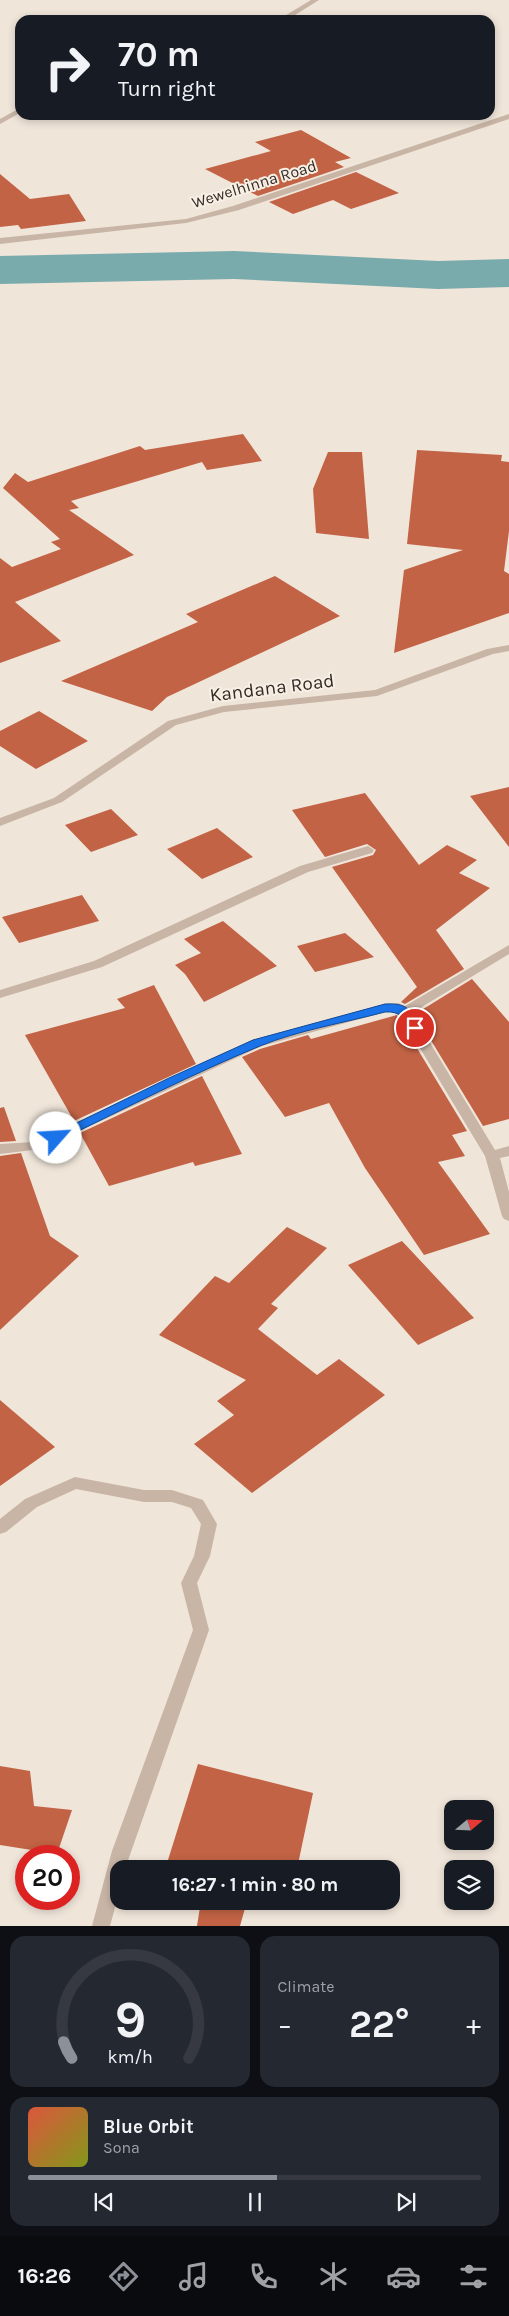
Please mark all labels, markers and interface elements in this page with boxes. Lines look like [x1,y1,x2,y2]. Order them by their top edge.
text: 70 m [118,34,200,75]
icon: right [35,35,100,100]
text: Turn right [118,76,216,102]
street label: Wewelhinna Road [189,156,319,212]
street label: Kandana Road [208,669,336,707]
pin [394,1007,436,1049]
icon: arrive [401,1014,429,1042]
position arrow [29,1111,81,1163]
north arrow [444,1800,494,1850]
map controls [444,1800,494,1910]
speed limit sign: 20 [15,1845,80,1910]
button: layers [444,1860,494,1910]
text: 16:27 · 1 min · 80 m [172,1874,338,1896]
text: Climate [278,1977,335,1996]
text: 9 [114,1989,146,2050]
text: 22° [349,2002,410,2047]
text: − [278,2008,292,2041]
text: + [466,2008,481,2041]
text: km/h [107,2047,152,2068]
text: Blue Orbit [103,2116,194,2138]
text: Sona [103,2138,140,2157]
icon: previous [90,2188,118,2216]
icon: pause [241,2188,269,2216]
icon: next [392,2188,420,2216]
icon: directions [106,2259,141,2294]
icon: music [176,2259,211,2294]
icon: phone [246,2259,281,2294]
icon: climate [316,2259,351,2294]
icon: car [386,2259,421,2294]
icon: filters [456,2259,491,2294]
text: 16:26 [18,2263,71,2289]

